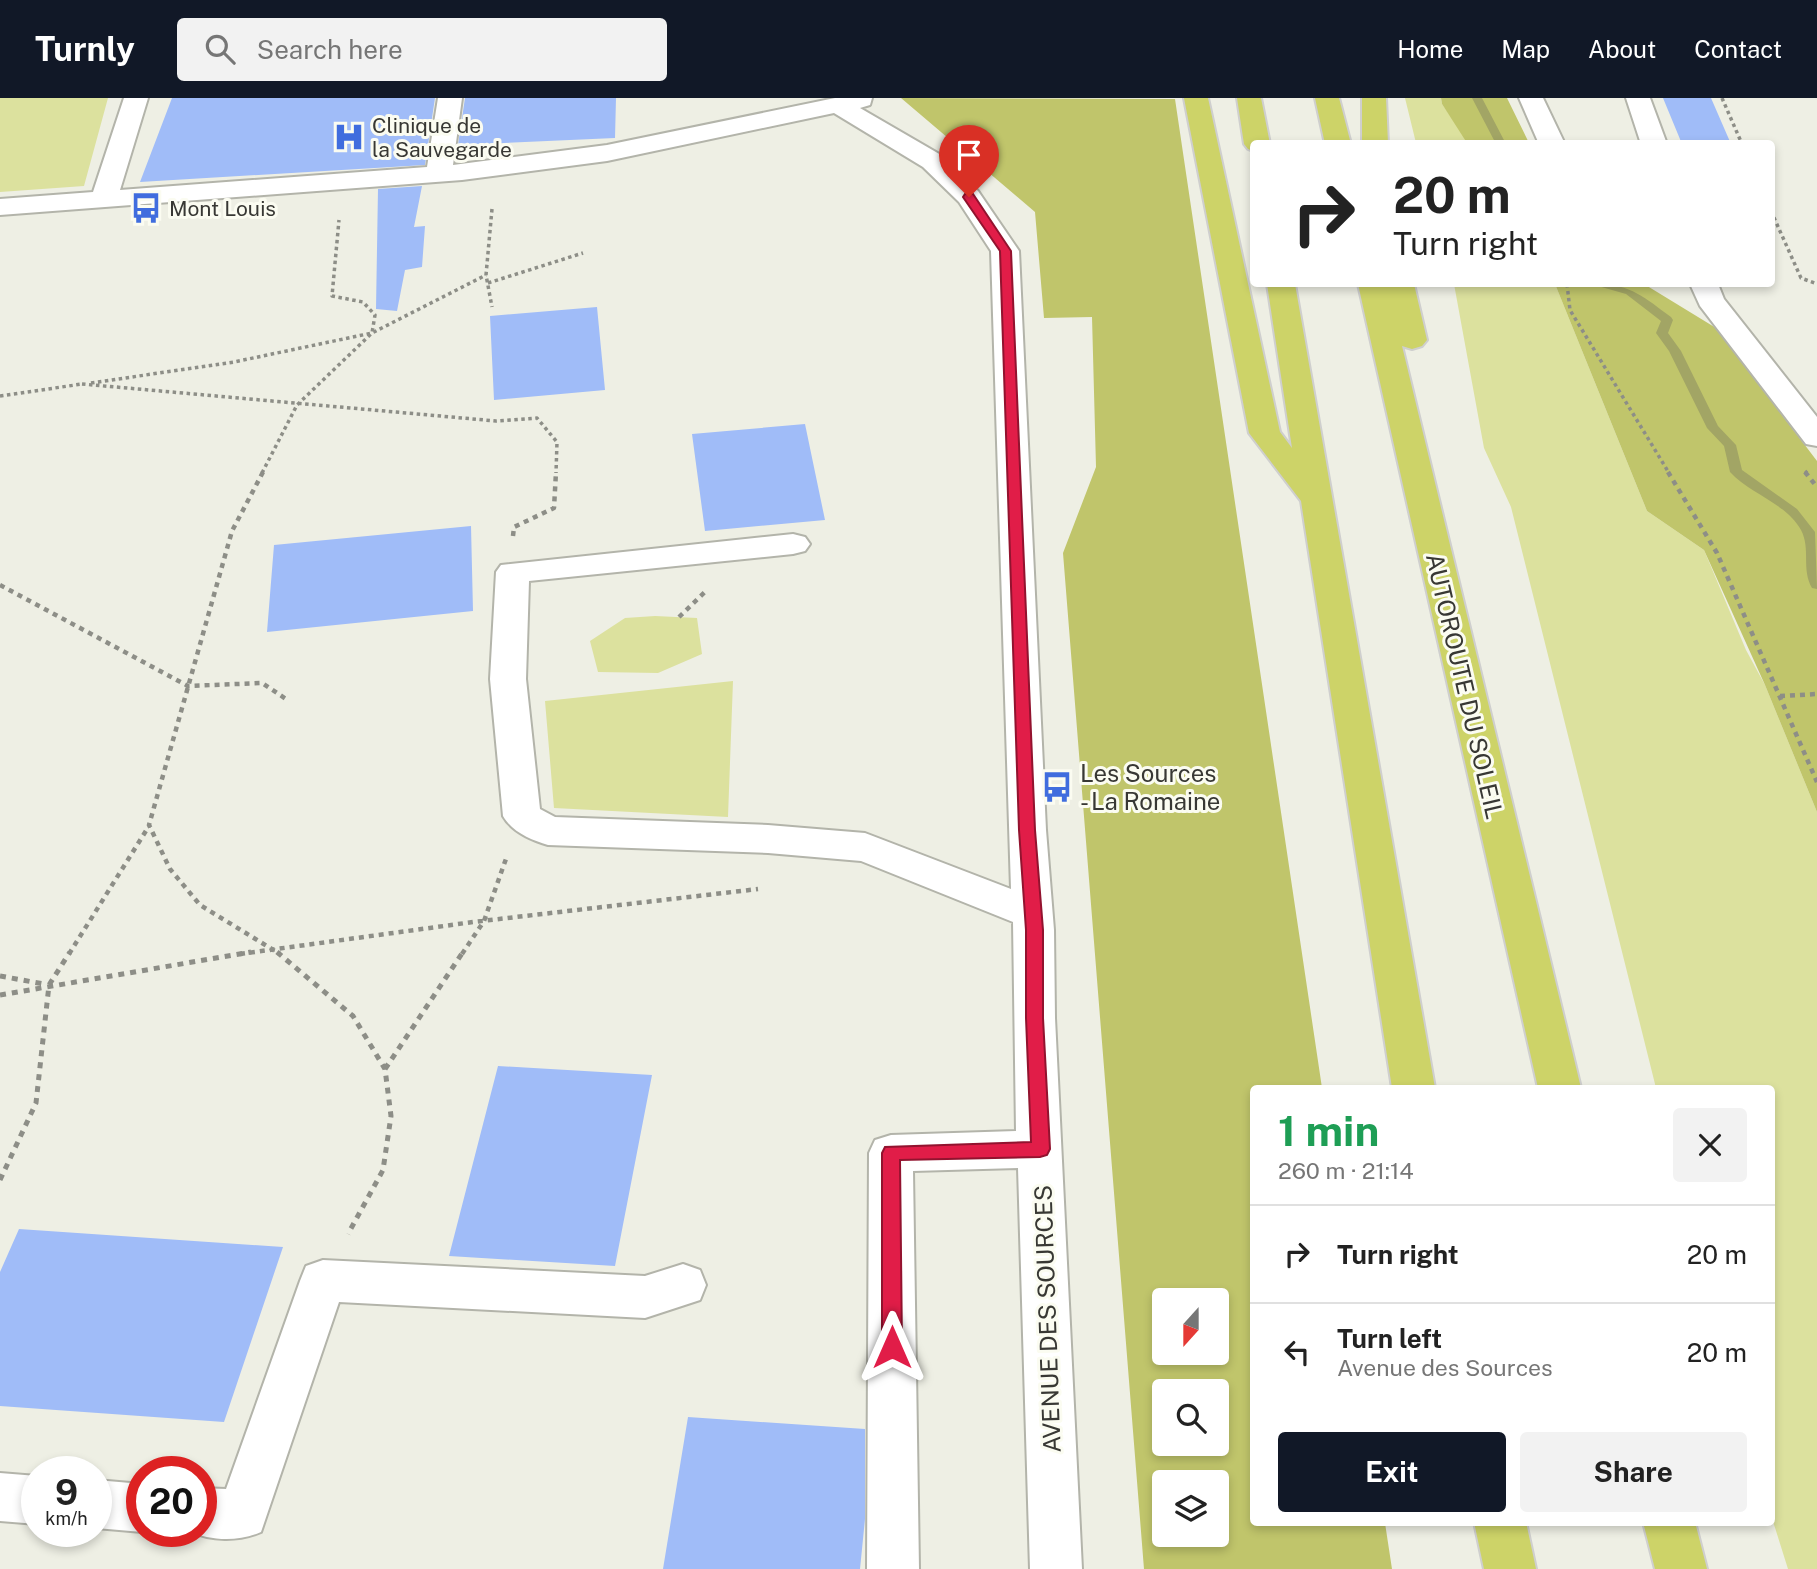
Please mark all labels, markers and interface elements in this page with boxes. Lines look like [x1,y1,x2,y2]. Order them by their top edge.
search box [177,18,667,81]
text: Turnly [35,30,135,68]
icon: search [201,30,239,68]
text: Search here [257,34,403,65]
text: Home [1397,35,1463,63]
text: Map [1501,35,1550,63]
text: About [1588,35,1656,63]
text: Contact [1694,35,1782,63]
place label: Clinique de la Sauvegarde [372,113,512,162]
hospital icon: Clinique de la Sauvegarde [332,120,366,154]
pin [939,125,999,197]
icon: arrive [950,136,988,174]
text: 20 m [1393,166,1511,224]
icon: right [1278,168,1369,259]
bus stop icon: Mont Louis [129,191,163,225]
place label: Mont Louis [169,196,276,221]
text: Turn right [1393,225,1538,262]
street label: AUTOROUTE DU SOLEIL [1421,550,1509,822]
place label: Les Sources - La Romaine [1080,759,1220,815]
bus stop icon: Les Sources - La Romaine [1040,770,1074,804]
text: 1 min [1278,1106,1379,1155]
button: close [1673,1108,1747,1182]
text: 260 m · 21:14 [1278,1157,1414,1184]
street label: AVENUE DES SOURCES [1028,1185,1066,1453]
icon: right [1278,1235,1316,1273]
text: Turn right [1337,1239,1459,1270]
text: 20 m [1687,1239,1747,1270]
north arrow [1152,1288,1228,1365]
map controls [1152,1288,1229,1547]
position arrow [855,1310,929,1384]
text: Turn left [1337,1323,1442,1354]
icon: left [1278,1333,1316,1371]
text: 20 m [1687,1337,1747,1368]
text: Avenue des Sources [1337,1354,1553,1381]
button: search [1152,1379,1229,1456]
button: Exit [1278,1432,1506,1512]
button: Share [1520,1432,1747,1512]
speed limit sign: 20 [126,1456,217,1547]
button: layers [1152,1470,1229,1547]
text: 9 [55,1472,78,1513]
text: km/h [45,1508,88,1529]

